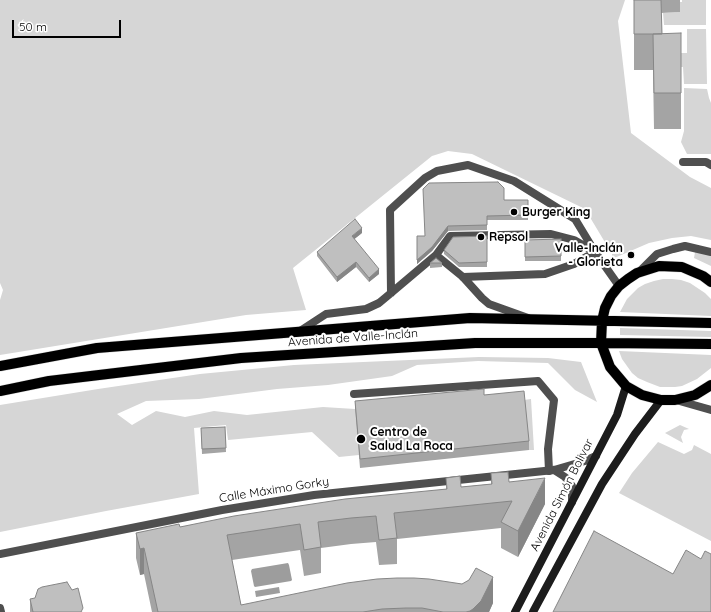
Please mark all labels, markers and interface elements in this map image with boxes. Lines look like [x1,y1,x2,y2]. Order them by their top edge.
scale bar [14,12,123,38]
text: 50 m [19,19,47,34]
place label: Burger King [522,205,590,219]
marker: Burger King [509,207,519,217]
place label: Repsol [489,230,528,244]
marker: Repsol [476,232,486,242]
place label: Valle-Inclán - Glorieta [555,241,623,269]
marker: Valle-Inclán - Glorieta [626,250,636,260]
street label: Avenida de Valle-Inclán [288,326,418,350]
place label: Centro de Salud La Roca [370,425,453,453]
marker: Centro de Salud La Roca [355,433,367,445]
street label: Avenida Simón Bolivar [527,436,597,554]
street label: Calle Máximo Gorky [218,474,330,506]

